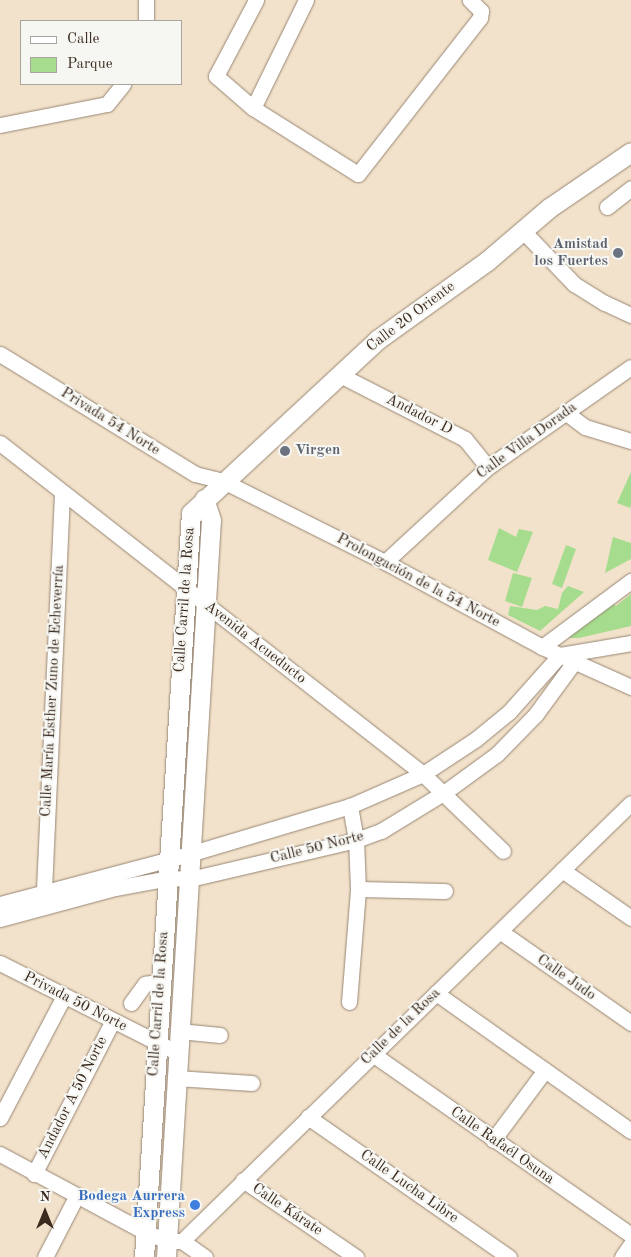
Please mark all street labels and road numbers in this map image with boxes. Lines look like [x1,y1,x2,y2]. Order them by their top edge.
street label: Calle 20 Oriente [363,278,459,356]
street label: Privada 54 Norte [57,384,163,460]
street label: Andador D [383,391,455,439]
street label: Calle Villa Dorada [473,399,581,483]
street label: Calle Carril de la Rosa [171,527,199,673]
street label: Prolongación de la 54 Norte [333,530,503,632]
street label: Calle María Esther Zuno de Echeverría [37,565,69,817]
street label: Avenida Acueducto [201,598,309,688]
street label: Calle 50 Norte [268,828,366,868]
street label: Calle Carril de la Rosa [145,931,173,1077]
street label: Calle Judo [533,951,599,1005]
street label: Privada 50 Norte [20,968,130,1036]
street label: Calle de la Rosa [358,985,444,1069]
street label: Andador A 50 Norte [34,1034,112,1162]
street label: Calle Rafaél Osuna [447,1103,557,1189]
street label: Calle Lucha Libre [356,1146,462,1228]
street label: Calle Kárate [248,1180,326,1240]

